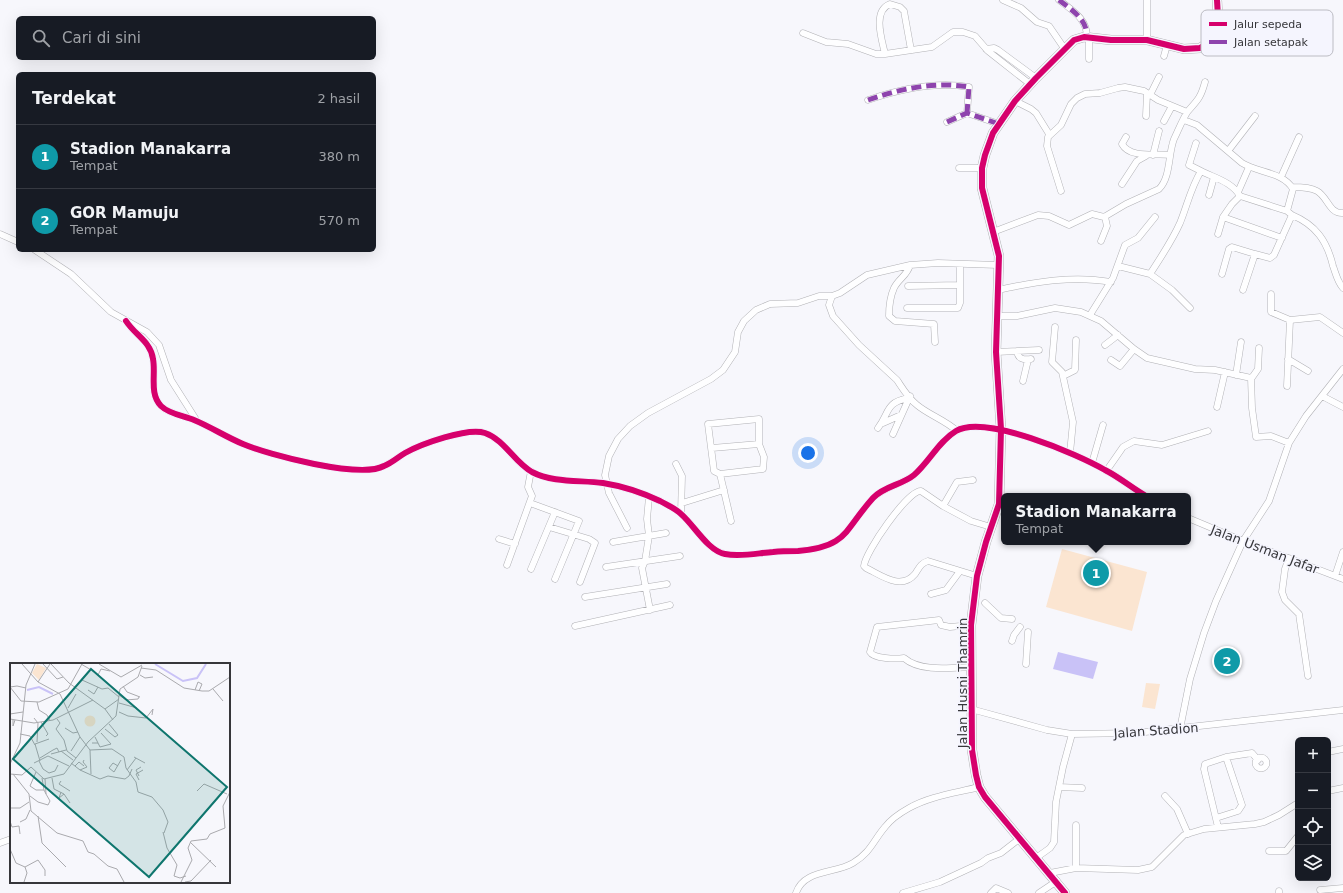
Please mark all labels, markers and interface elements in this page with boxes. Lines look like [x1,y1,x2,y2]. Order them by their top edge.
legend [1201,10,1333,56]
search box [16,16,376,60]
text: Jalur sepeda [1233,18,1302,31]
icon: search [30,27,52,49]
text: Cari di sini [62,29,141,47]
text: Jalan setapak [1233,36,1309,49]
text: Terdekat [32,88,116,108]
text: 2 hasil [317,91,360,106]
text: Stadion Manakarra [70,140,231,158]
text: 1 [40,149,50,164]
text: 380 m [318,149,360,164]
text: Tempat [70,158,118,173]
text: GOR Mamuju [70,204,179,222]
text: 2 [40,213,50,228]
text: 570 m [318,213,360,228]
text: Tempat [70,222,118,237]
your location [798,443,818,463]
popup [1001,493,1191,545]
text: Stadion Manakarra [1015,503,1177,521]
text: Tempat [1015,521,1063,536]
street label: Jalan Usman Jafar [1208,522,1322,577]
pin: 1 [1083,558,1109,588]
street label: Jalan Husni Thamrin [955,618,970,749]
pin: 2 [1214,646,1240,676]
inset map [10,663,230,883]
street label: Jalan Stadion [1112,720,1199,741]
map controls [1295,737,1331,881]
button: + [1295,737,1331,773]
button: − [1295,773,1331,809]
button: locate [1295,809,1331,845]
button: layers [1295,845,1331,881]

